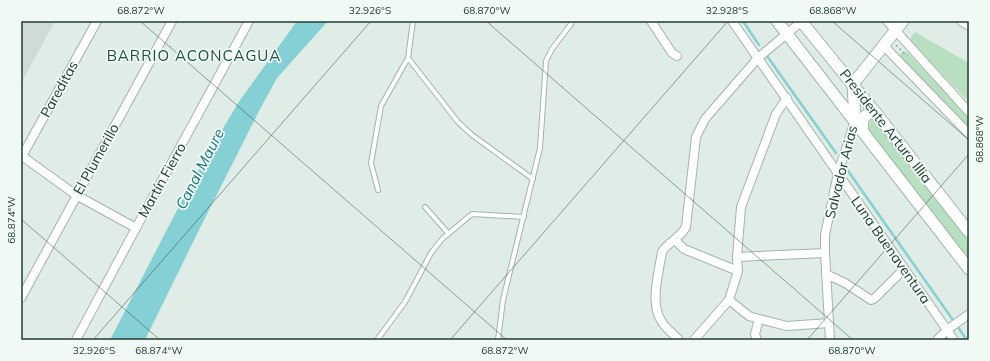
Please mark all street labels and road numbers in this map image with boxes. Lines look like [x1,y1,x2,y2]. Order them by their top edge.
street label: Pareditas [36,58,82,120]
street label: Presidente Arturo Illia [836,65,936,187]
street label: El Plumerillo [69,120,123,198]
street label: Salvador Arias [821,124,861,220]
street label: Martín Fierro [134,139,190,221]
street label: Luna Buenaventura [847,193,935,307]

